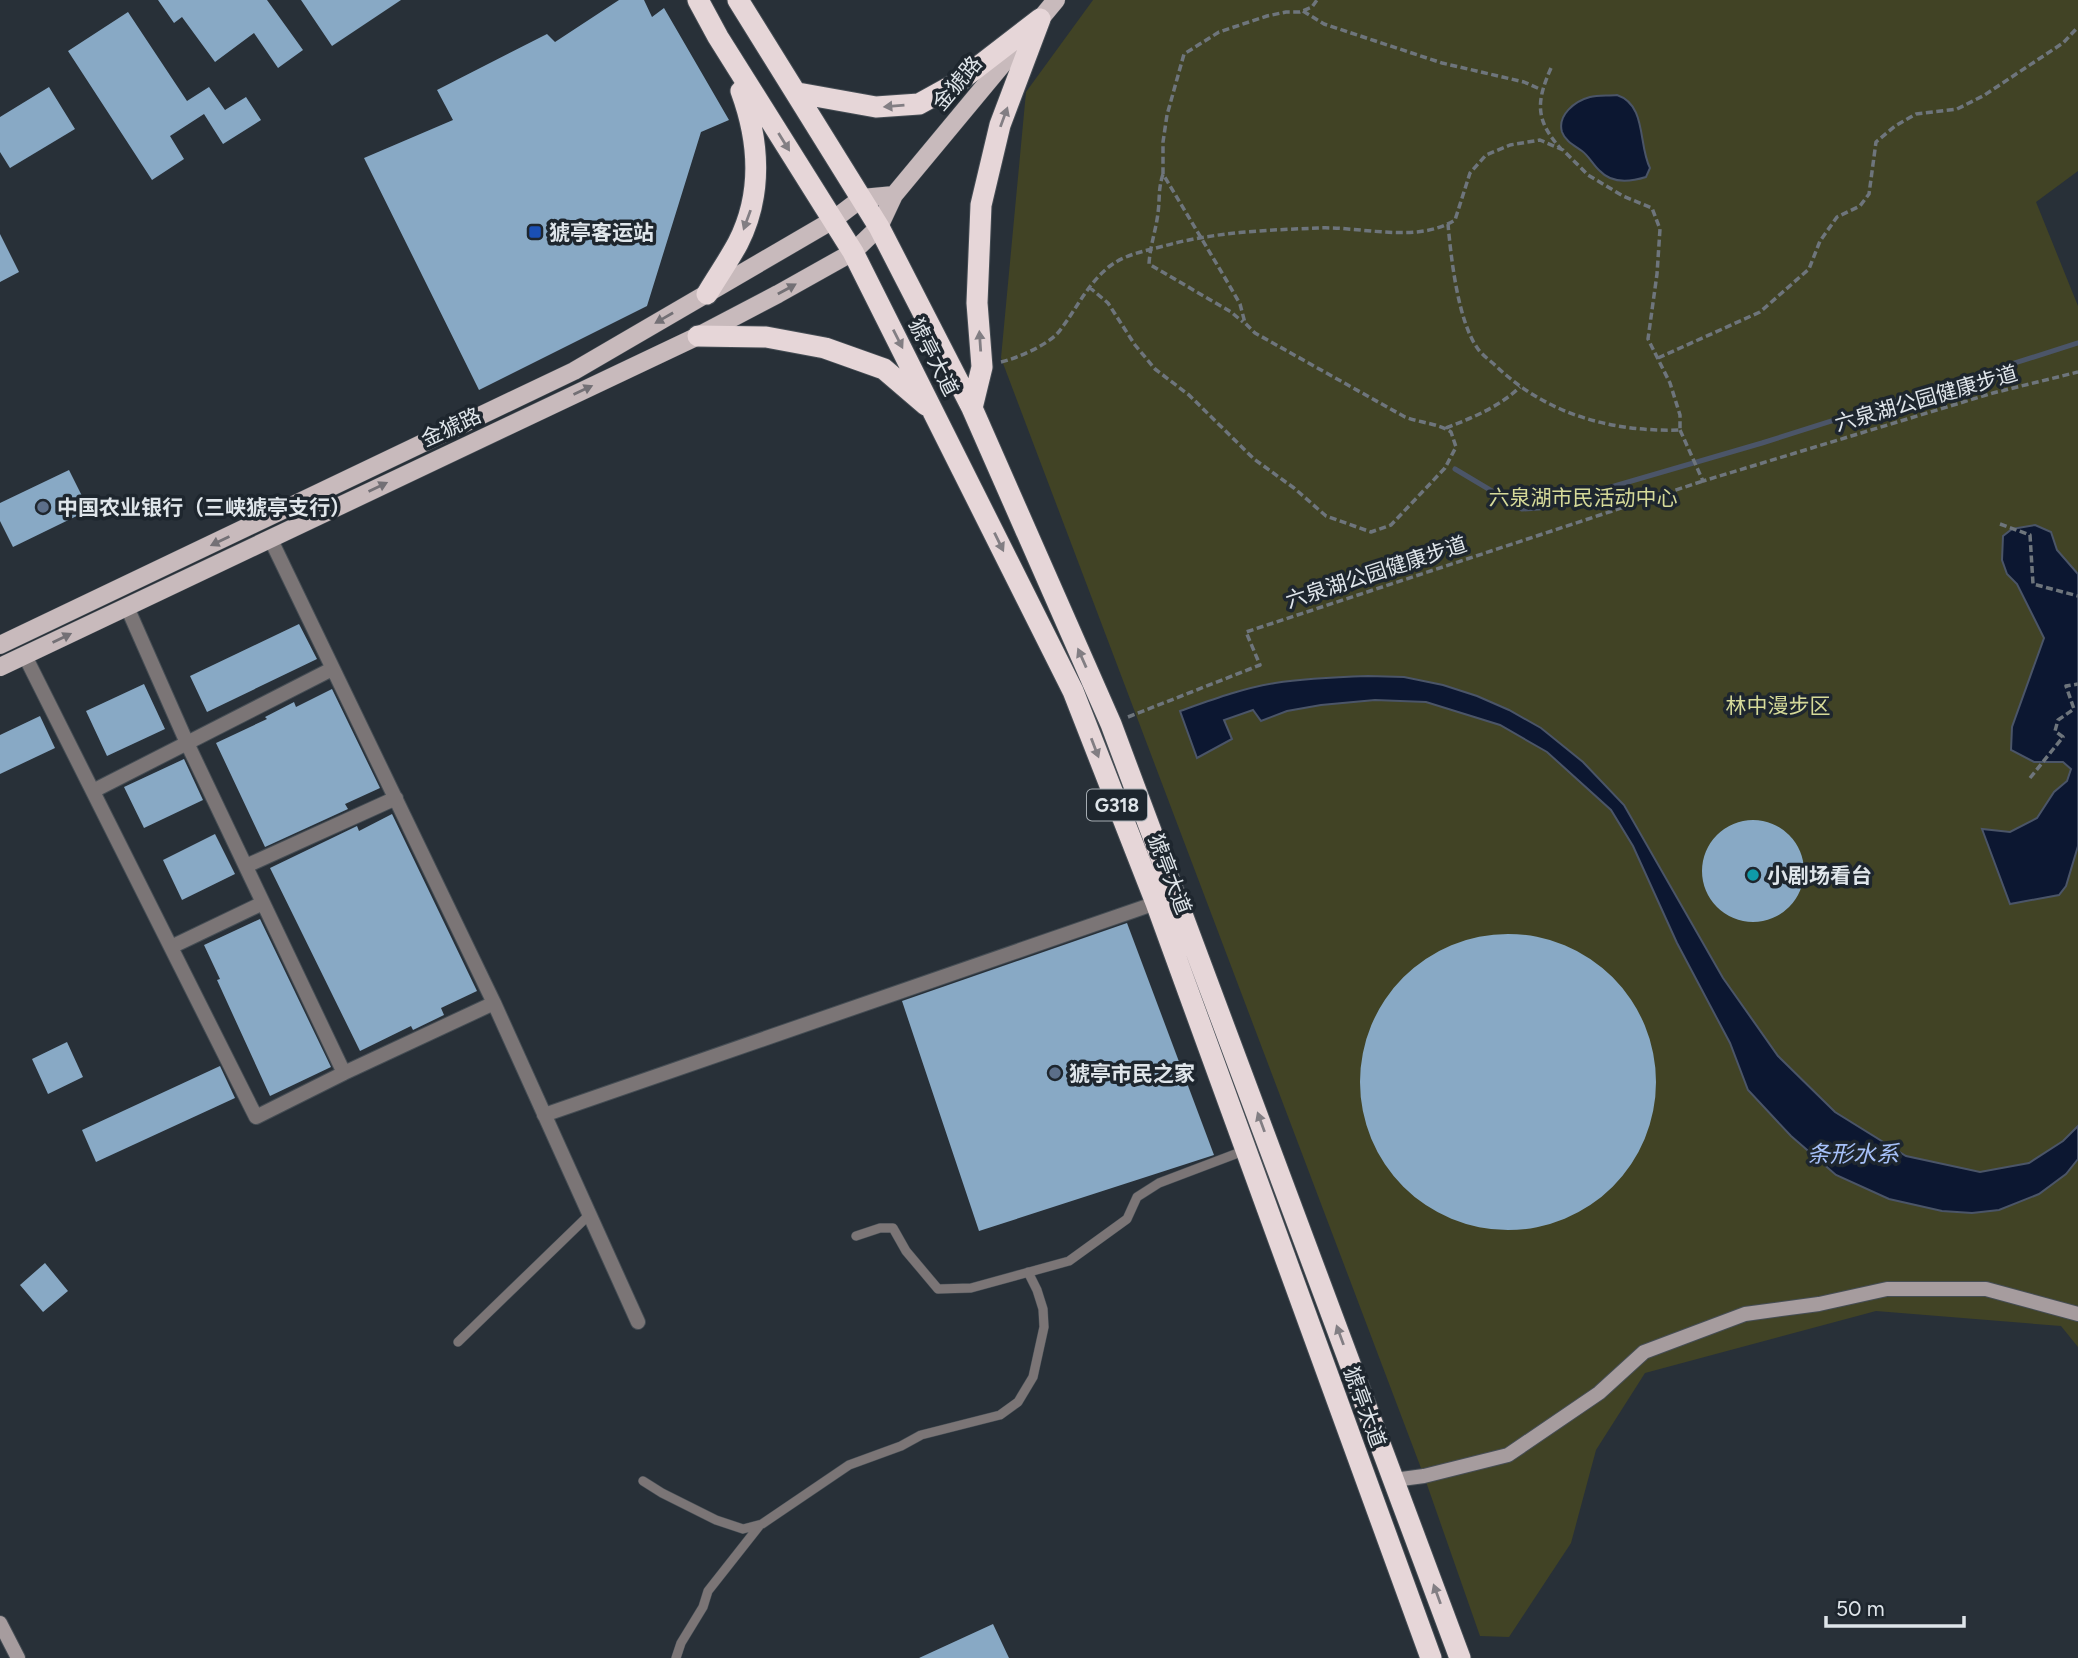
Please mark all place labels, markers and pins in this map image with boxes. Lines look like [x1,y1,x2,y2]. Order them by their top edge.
place label: 猇亭客运站 [549,220,654,245]
marker: 猇亭客运站 [527,224,543,240]
place label: 中国农业银行（三峡猇亭支行） [57,495,351,520]
marker: 中国农业银行（三峡猇亭支行） [35,499,51,515]
place label: 小剧场看台 [1767,863,1872,888]
marker: 小剧场看台 [1745,867,1761,883]
place label: 猇亭市民之家 [1069,1061,1195,1086]
marker: 猇亭市民之家 [1047,1065,1063,1081]

